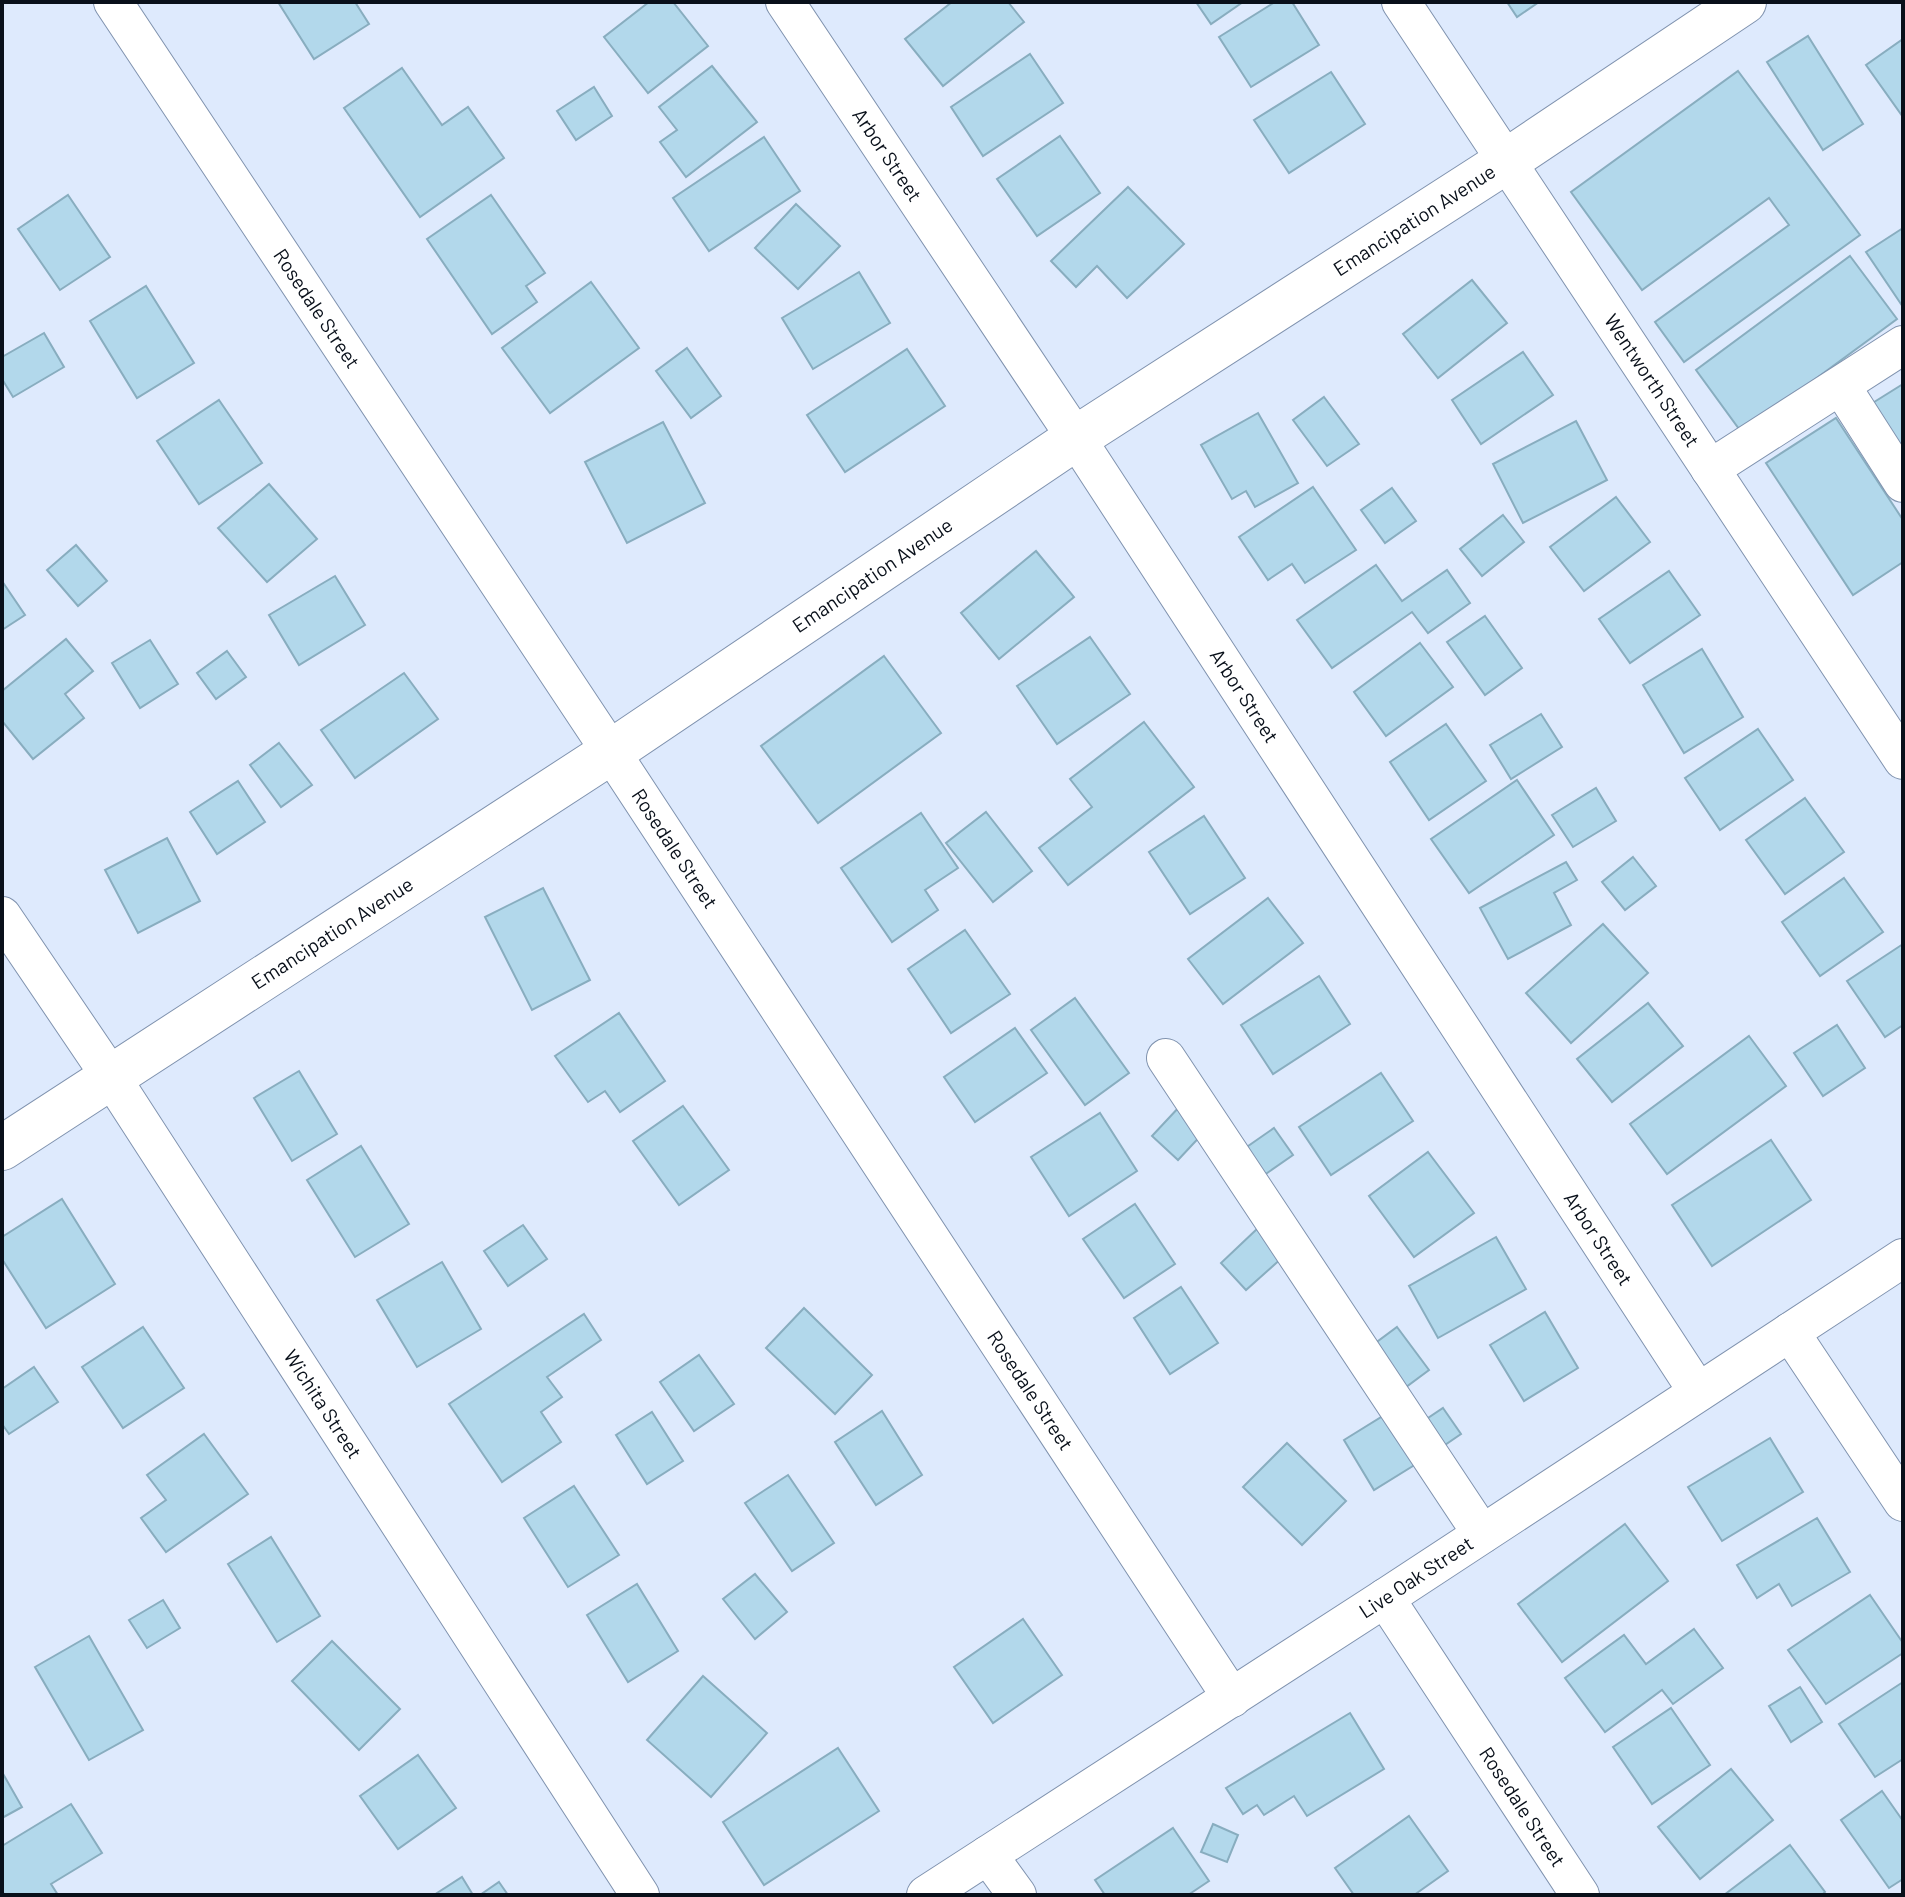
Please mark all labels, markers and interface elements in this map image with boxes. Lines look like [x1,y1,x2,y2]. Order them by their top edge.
street label: Arbor Street [848,103,928,206]
street label: Emancipation Avenue [1328,158,1499,280]
street label: Rosedale Street [269,244,366,372]
street label: Wentworth Street [1600,309,1705,451]
street label: Emancipation Avenue [787,512,957,637]
street label: Arbor Street [1206,644,1284,747]
street label: Rosedale Street [627,784,723,913]
street label: Emancipation Avenue [246,871,417,994]
street label: Arbor Street [1560,1187,1638,1289]
street label: Rosedale Street [983,1325,1079,1454]
street label: Wichita Street [279,1345,367,1463]
street label: Live Oak Street [1354,1531,1477,1623]
street label: Rosedale Street [1475,1742,1571,1871]

